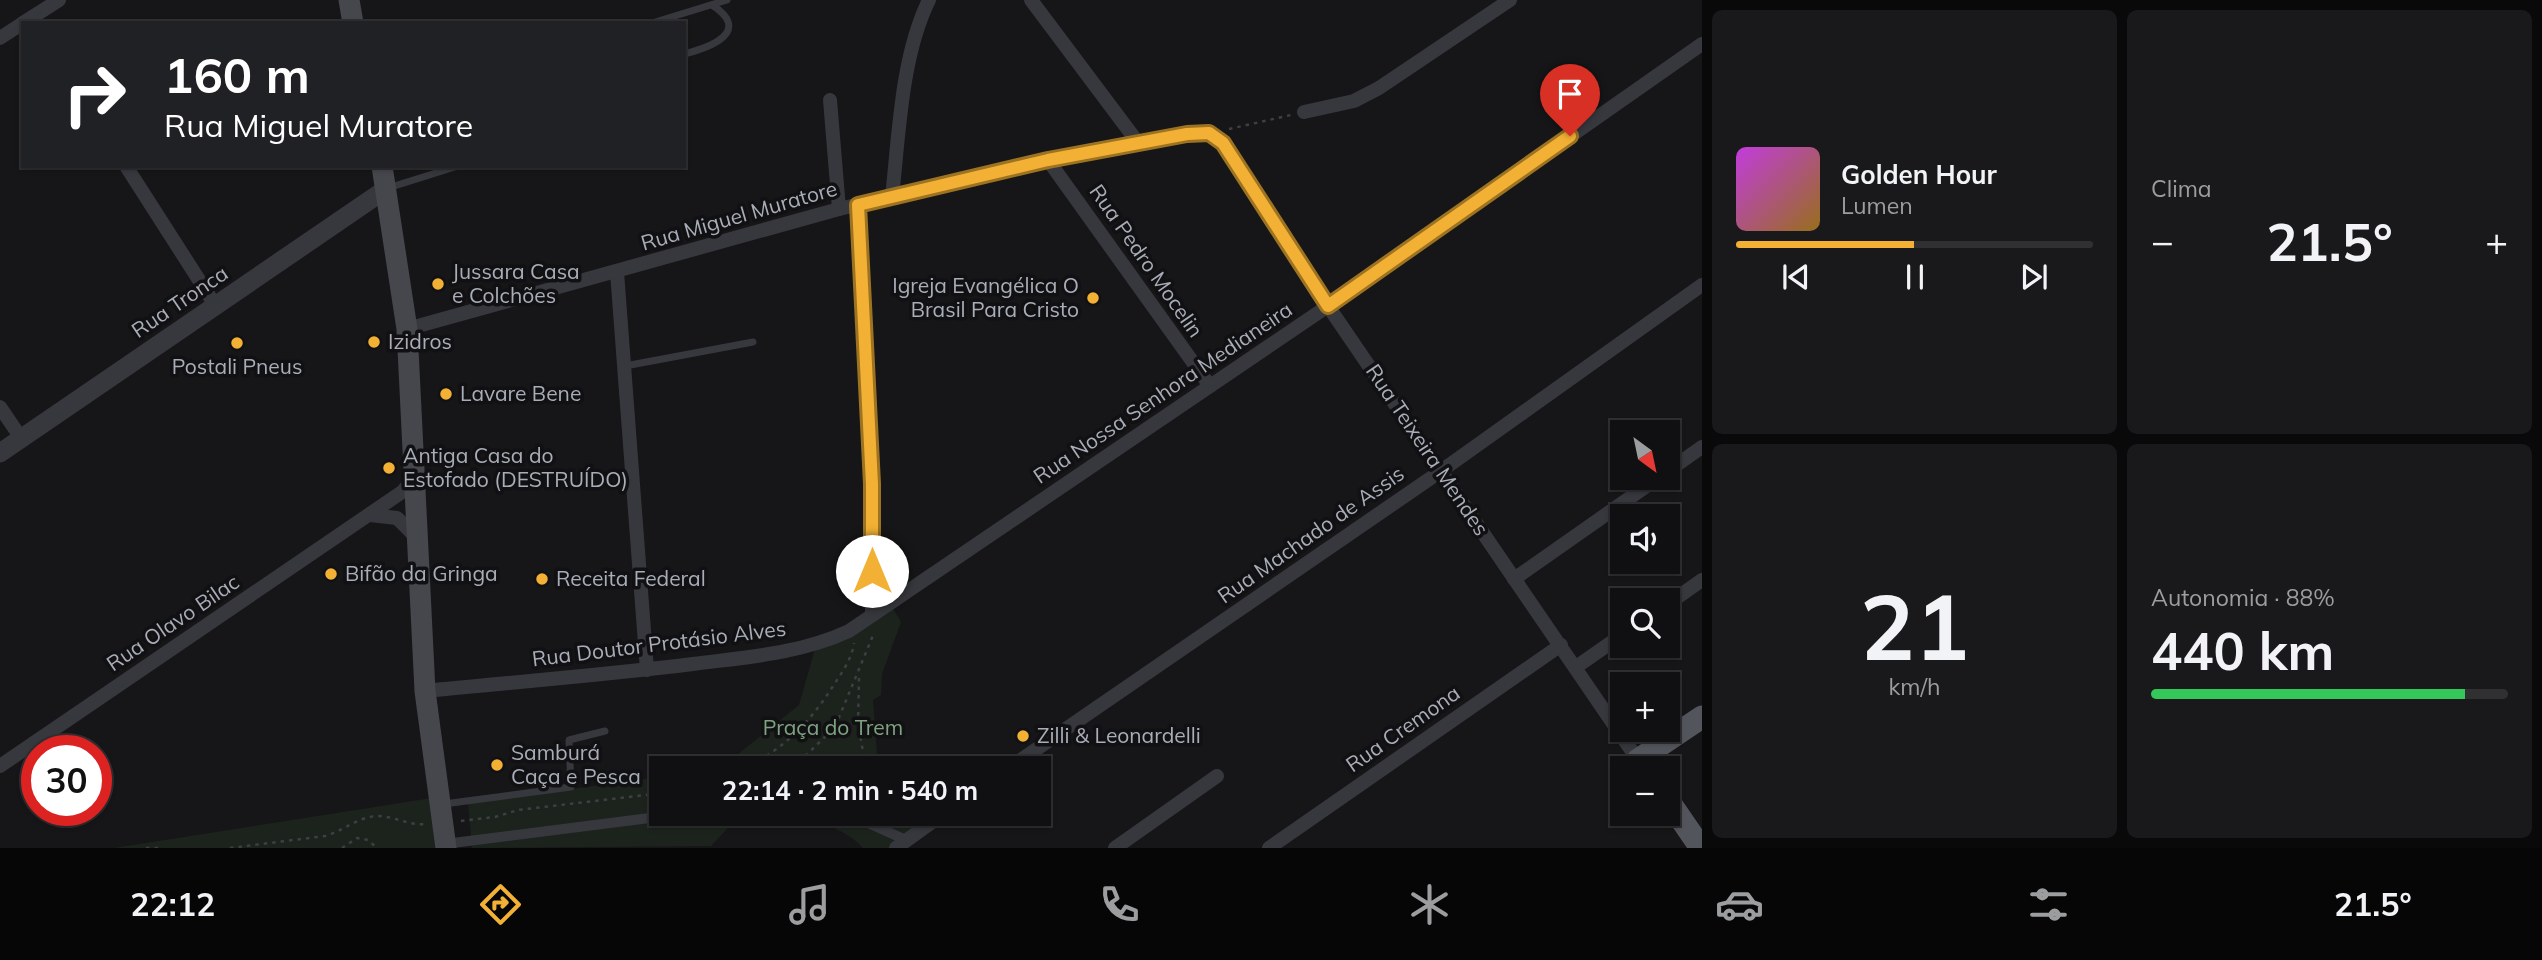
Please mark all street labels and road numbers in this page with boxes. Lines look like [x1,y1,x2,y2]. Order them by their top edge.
street label: Rua Miguel Muratore [638,175,840,255]
street label: Rua Pedro Mocelin [1084,179,1209,342]
street label: Rua Tronca [126,259,233,343]
street label: Rua Nossa Senhora Medianeira [1028,296,1297,489]
street label: Rua Teixeira Mendes [1361,359,1495,540]
street label: Rua Machado de Assis [1212,460,1409,608]
street label: Rua Olavo Bilac [101,568,244,676]
street label: Rua Doutor Protásio Alves [530,615,787,671]
street label: Rua Cremona [1340,679,1464,777]

